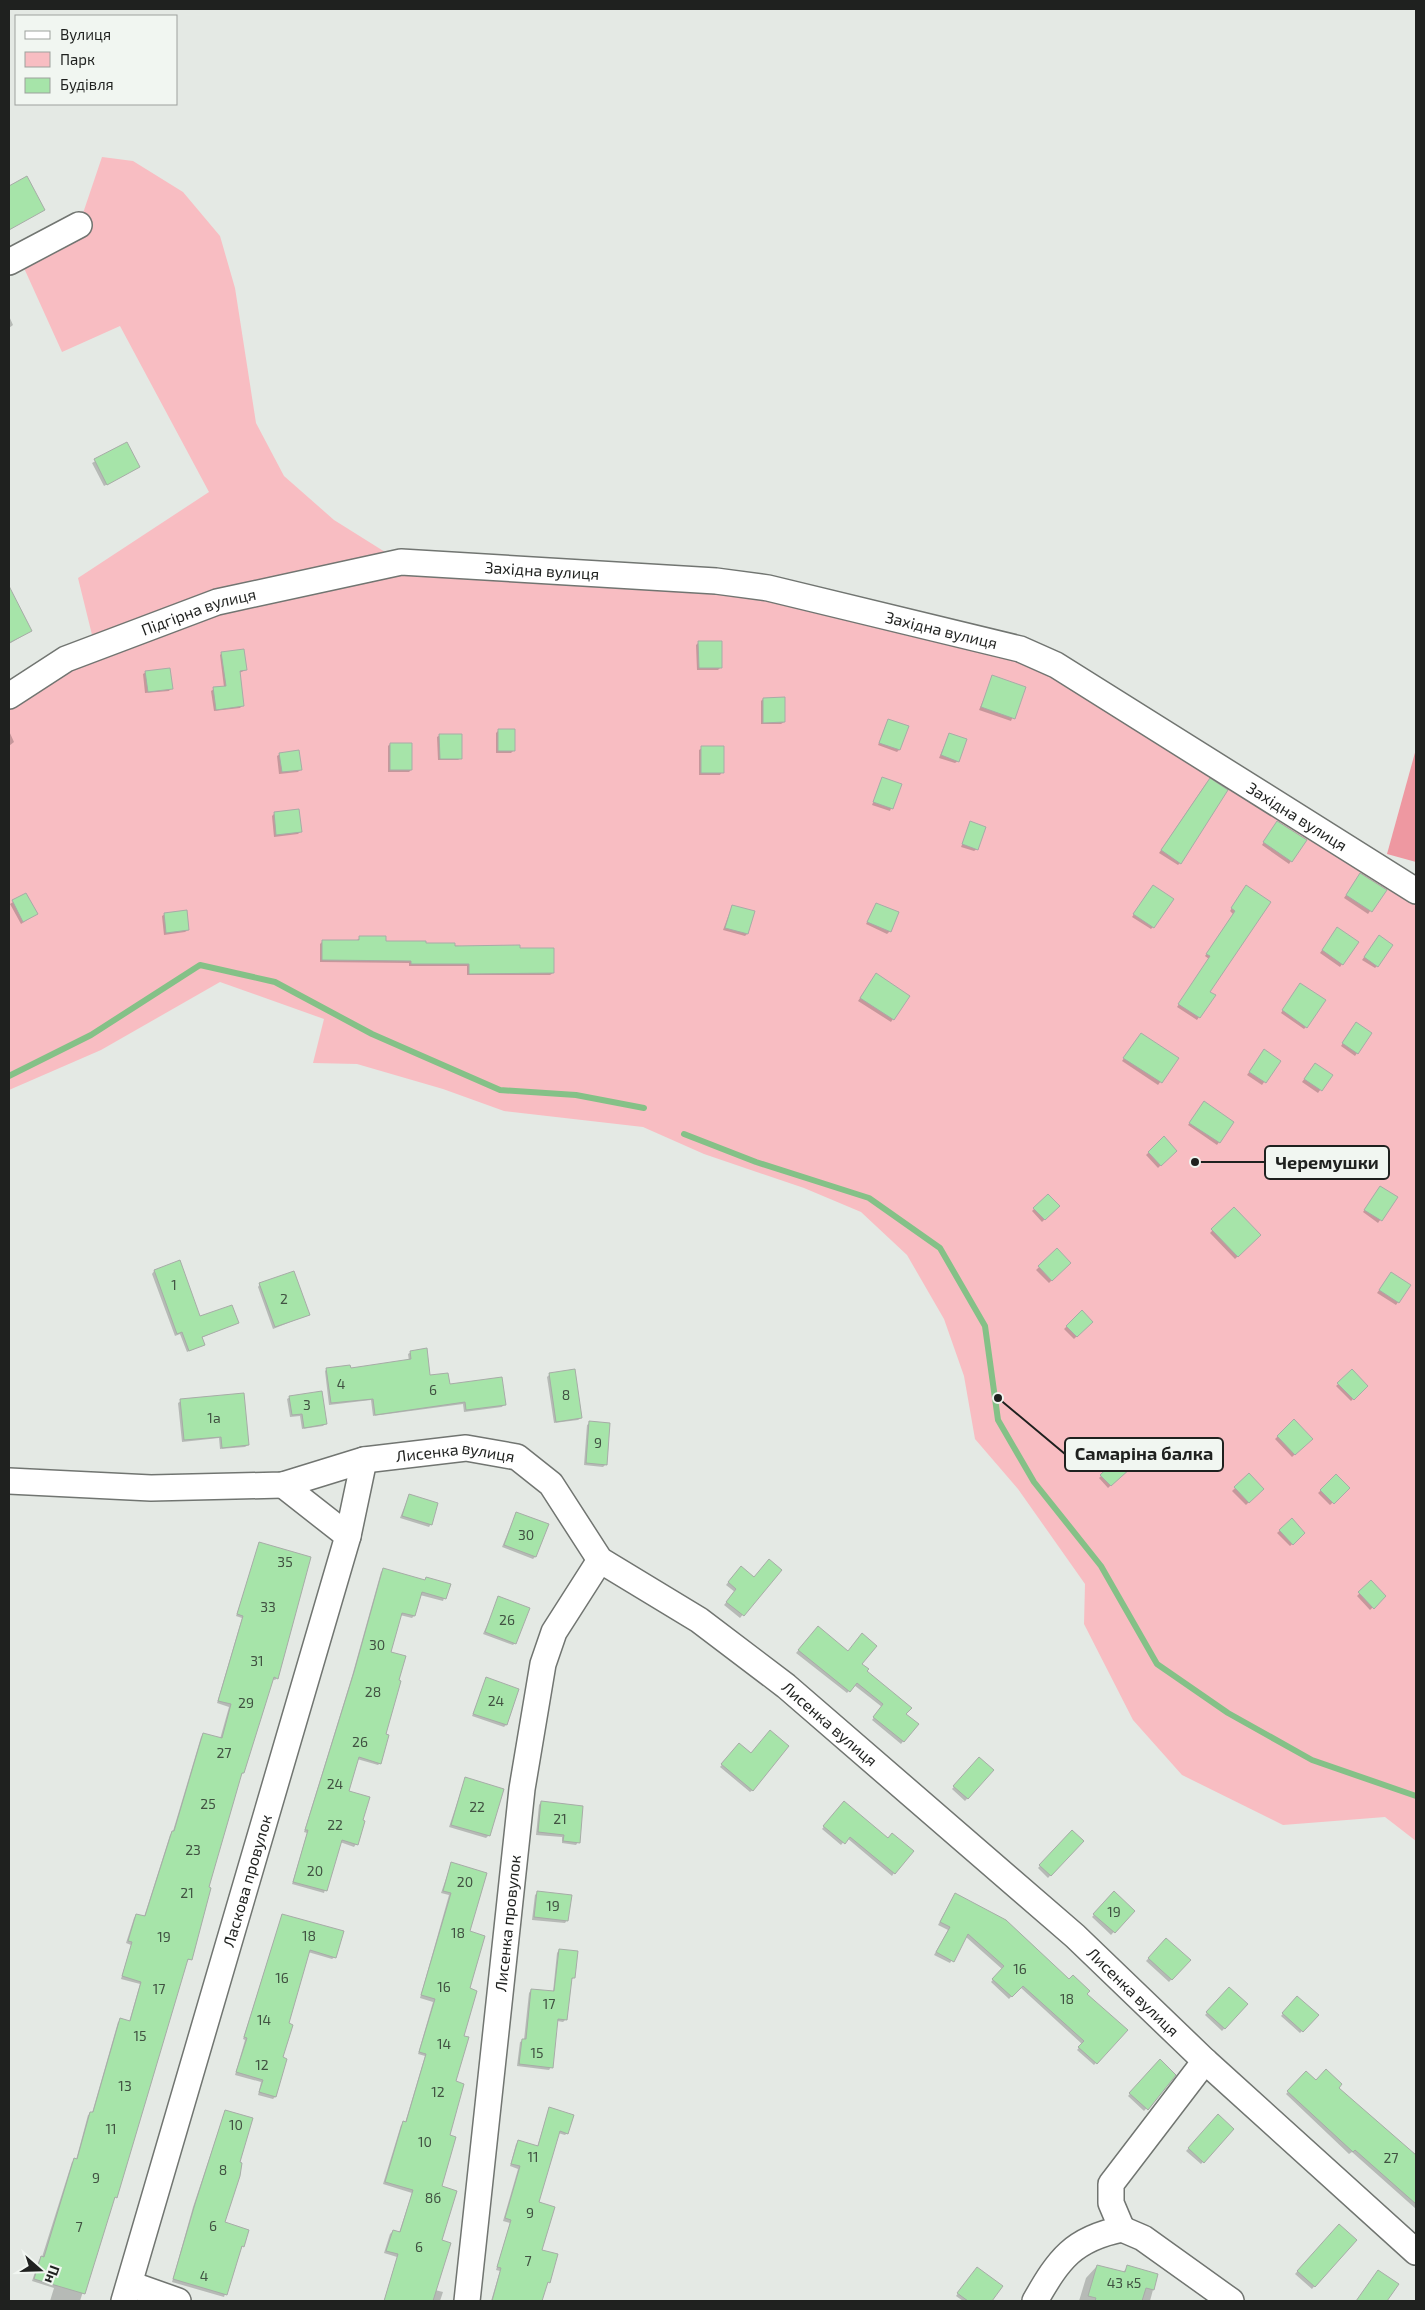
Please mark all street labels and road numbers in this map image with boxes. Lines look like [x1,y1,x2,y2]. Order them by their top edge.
street label: Західна вулиця [484,557,600,583]
street label: Підгірна вулиця [138,584,258,639]
street label: Західна вулиця [883,607,999,652]
street label: Західна вулиця [1244,777,1351,854]
street label: Лисенка вулиця [395,1437,516,1465]
street label: Лисенка вулиця [778,1677,882,1770]
street label: Ласкова провулок [218,1812,275,1949]
street label: Лисенка провулок [490,1853,524,1993]
street label: Лисенка вулиця [1084,1943,1183,2040]

